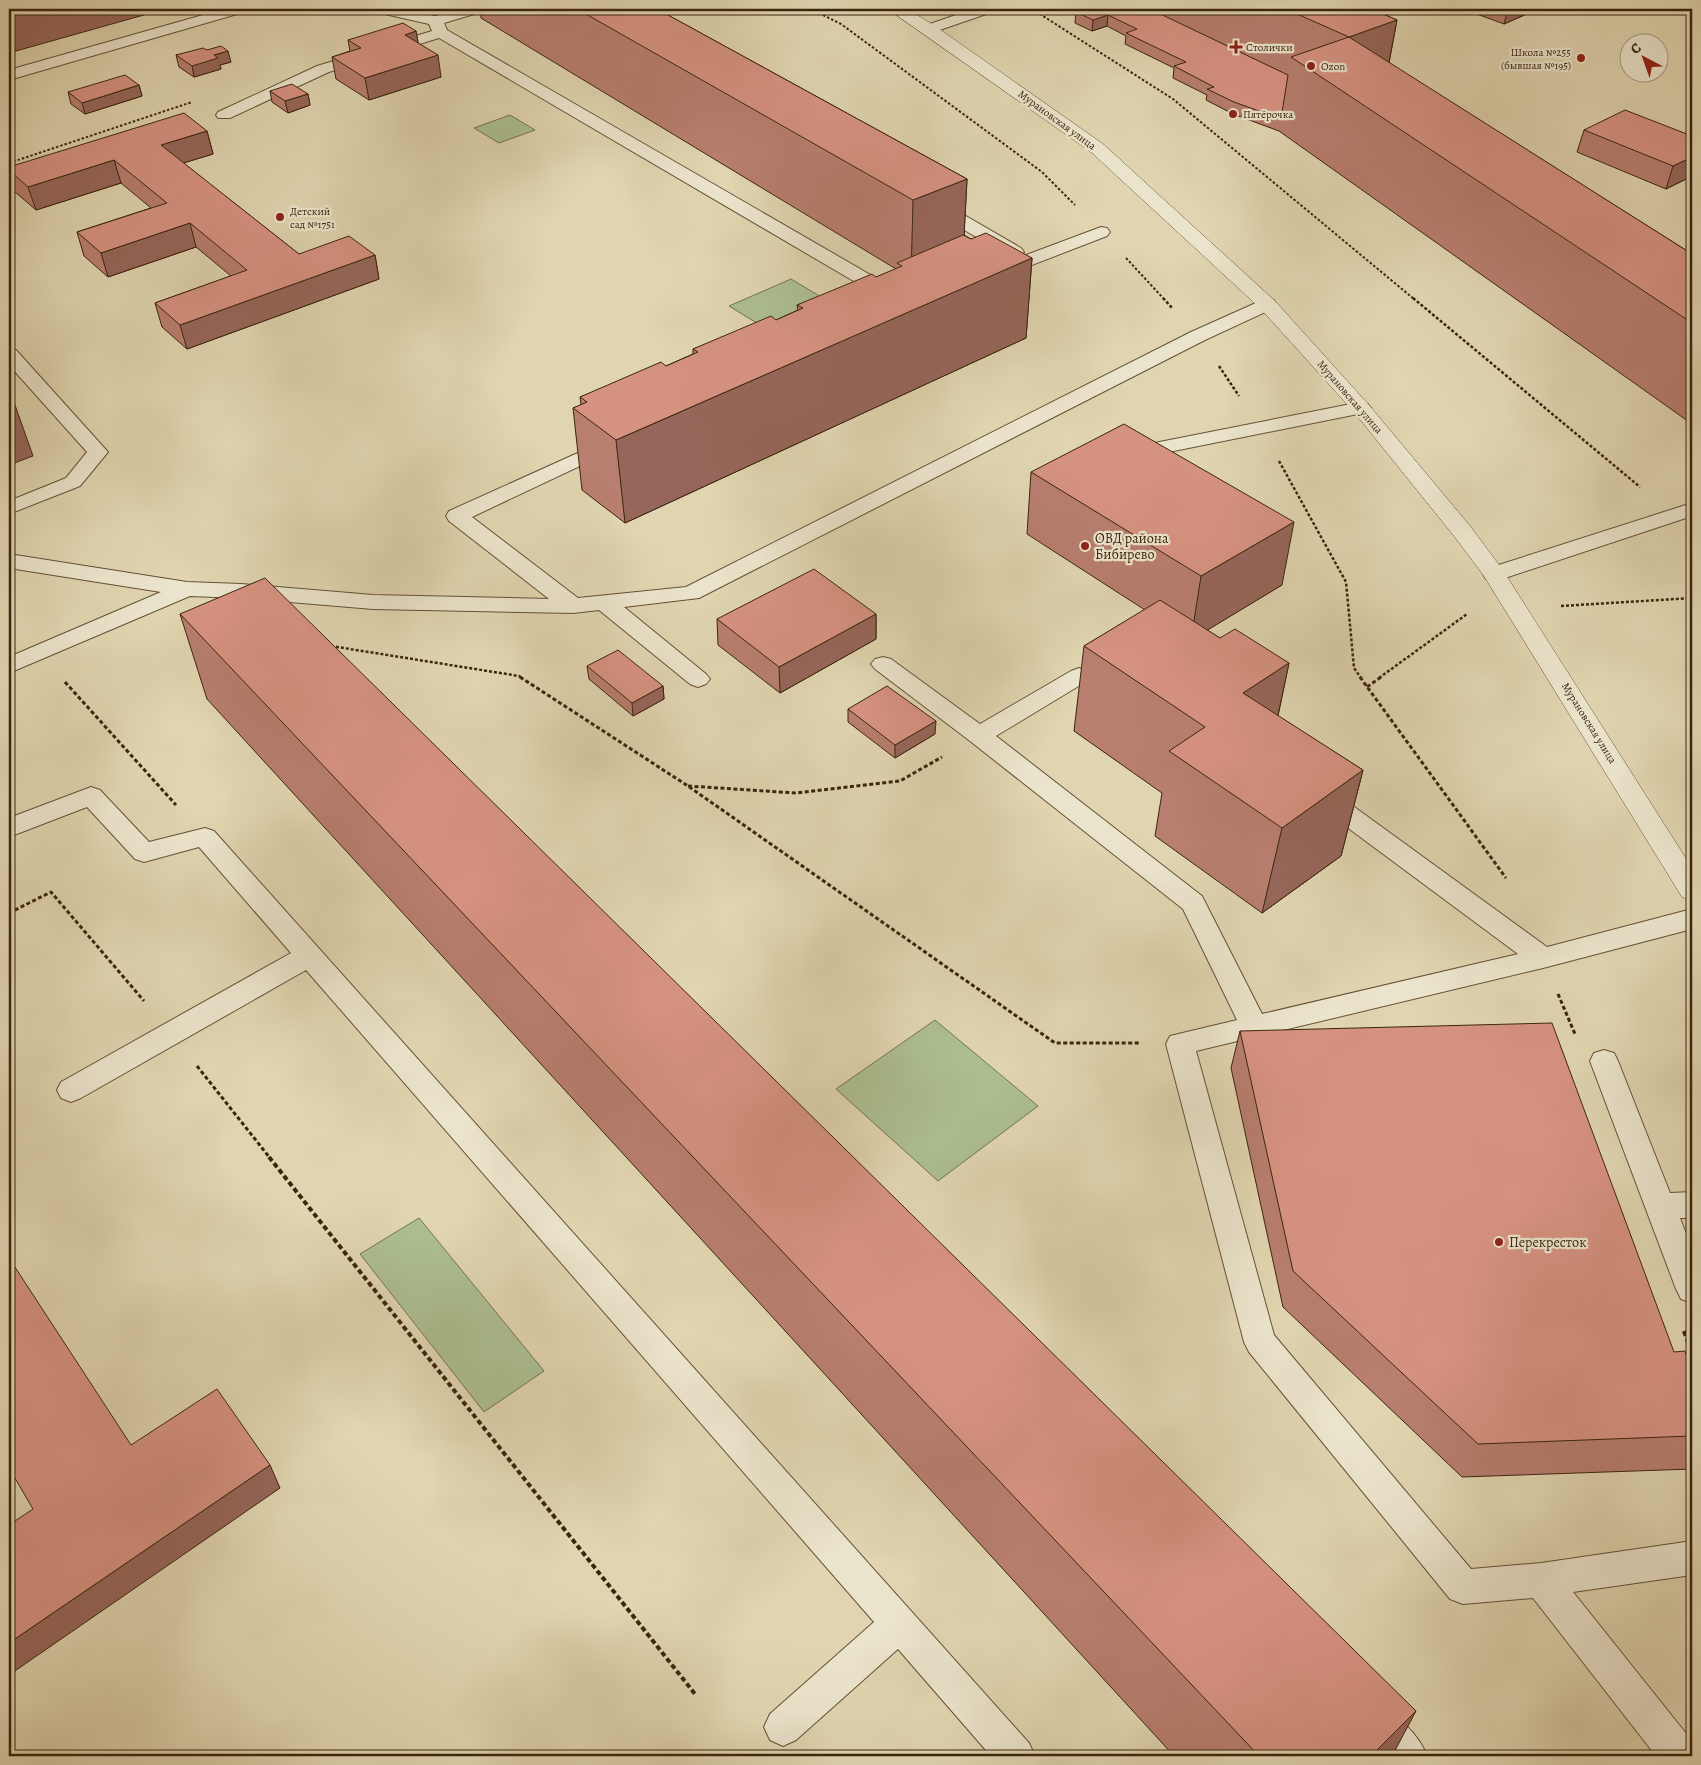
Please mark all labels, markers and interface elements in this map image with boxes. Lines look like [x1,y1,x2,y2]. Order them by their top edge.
north arrow [1618,32,1668,82]
text: С [1626,38,1646,59]
place label: Столички [1246,40,1293,55]
marker: Столички [1230,41,1242,53]
place label: Школа №255 (бывшая №195) [1501,45,1571,73]
marker: Школа №255 (бывшая №195) [1575,52,1587,64]
place label: Ozon [1321,59,1345,74]
marker: Ozon [1305,60,1317,72]
street label: Мурановская улица [1015,87,1100,154]
place label: Пятёрочка [1243,107,1294,122]
marker: Пятёрочка [1227,108,1239,120]
place label: Детский сад №1751 [290,204,335,232]
marker: Детский сад №1751 [274,211,286,223]
street label: Мурановская улица [1314,357,1387,438]
place label: ОВД района Бибирево [1095,529,1169,564]
marker: ОВД района Бибирево [1079,540,1091,552]
street label: Мурановская улица [1558,680,1620,767]
place label: Перекресток [1509,1233,1586,1252]
marker: Перекресток [1493,1236,1505,1248]

